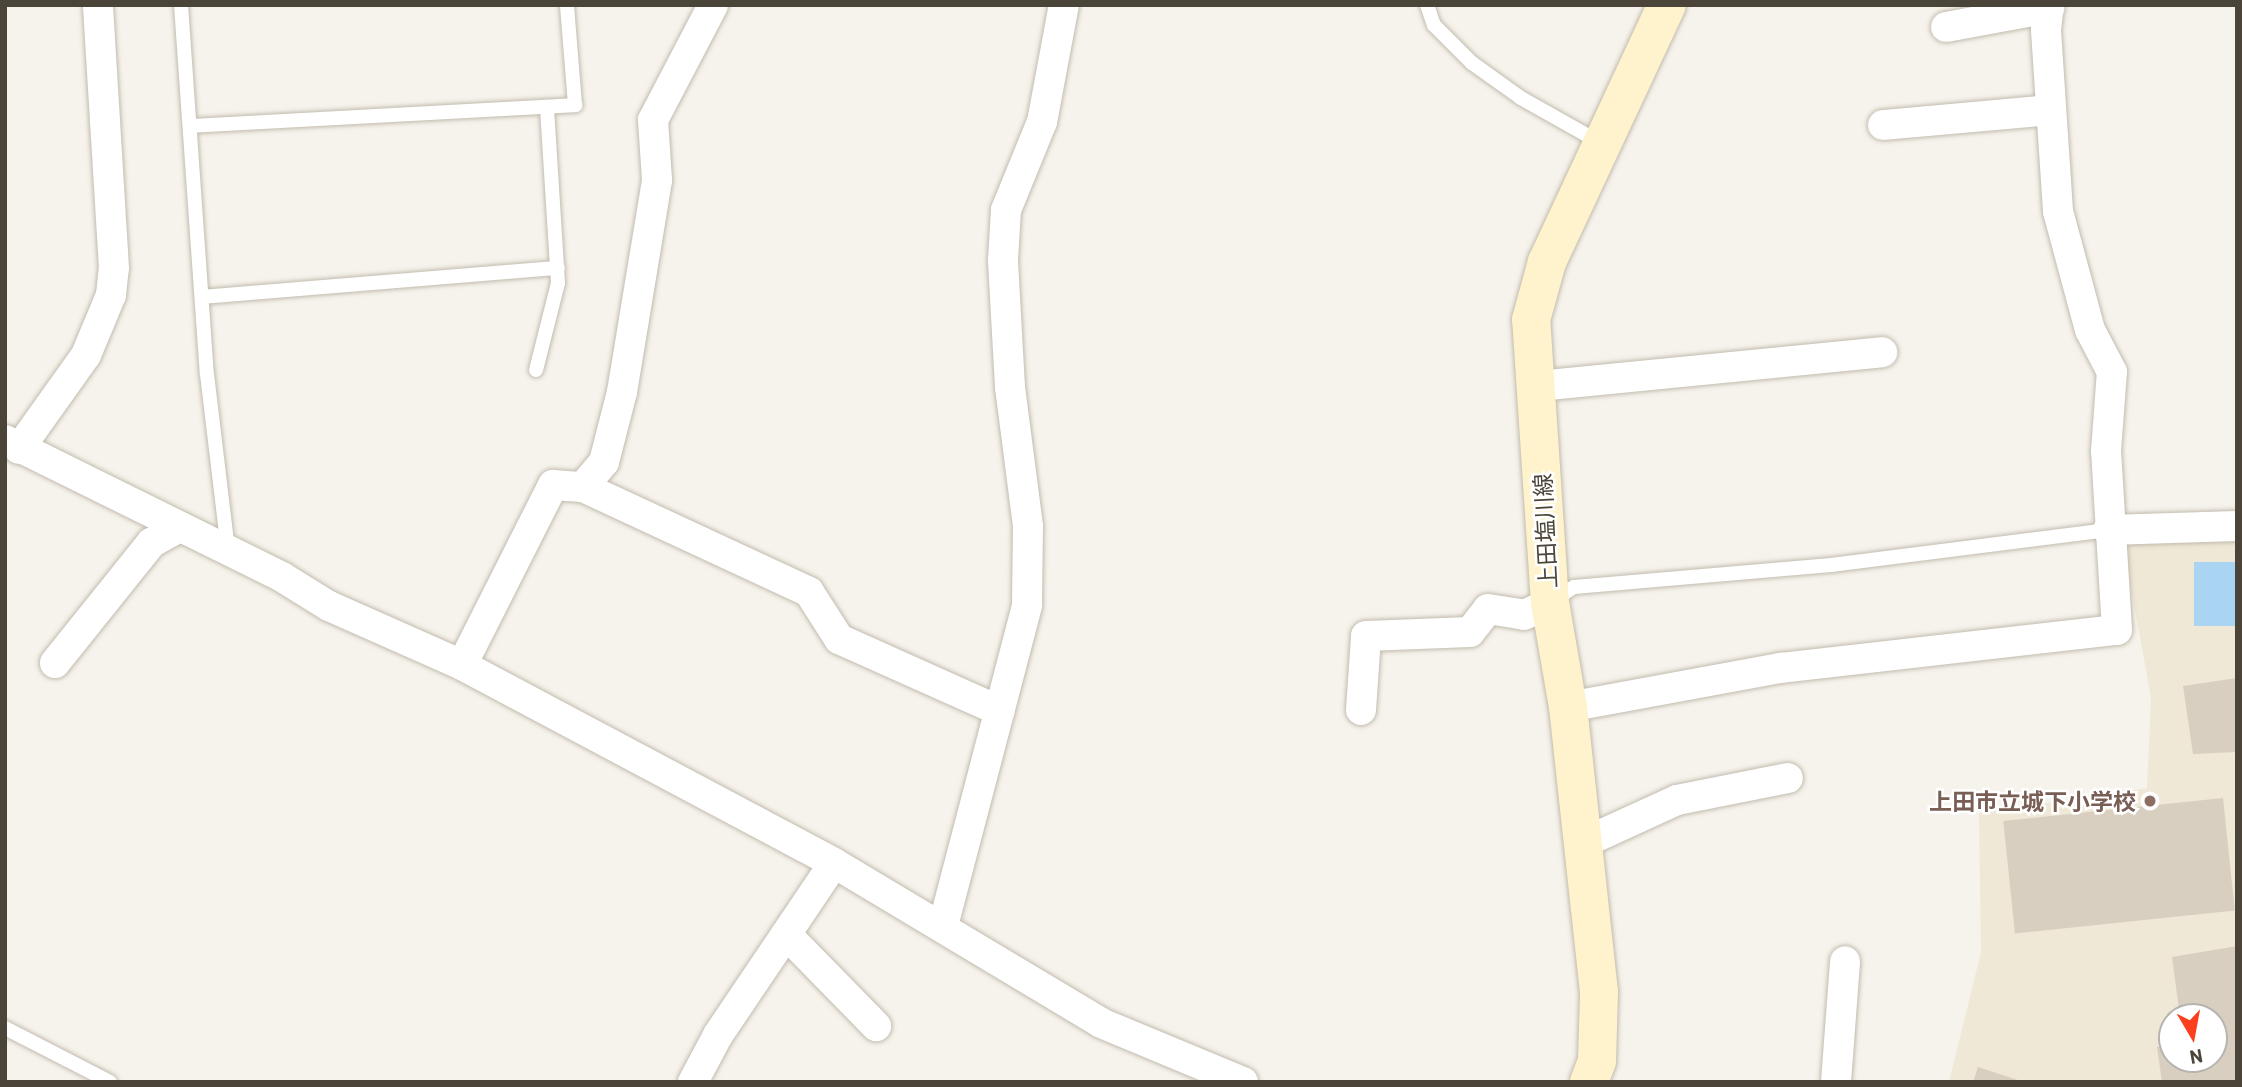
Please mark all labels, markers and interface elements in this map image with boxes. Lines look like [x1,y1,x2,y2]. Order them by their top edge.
street label: 上田塩川線 [1528,473,1562,589]
place label: 上田市立城下小学校 [1929,787,2136,815]
marker: 上田市立城下小学校 [2142,793,2158,809]
north arrow [2158,1003,2228,1073]
text: N [2188,1045,2205,1070]

